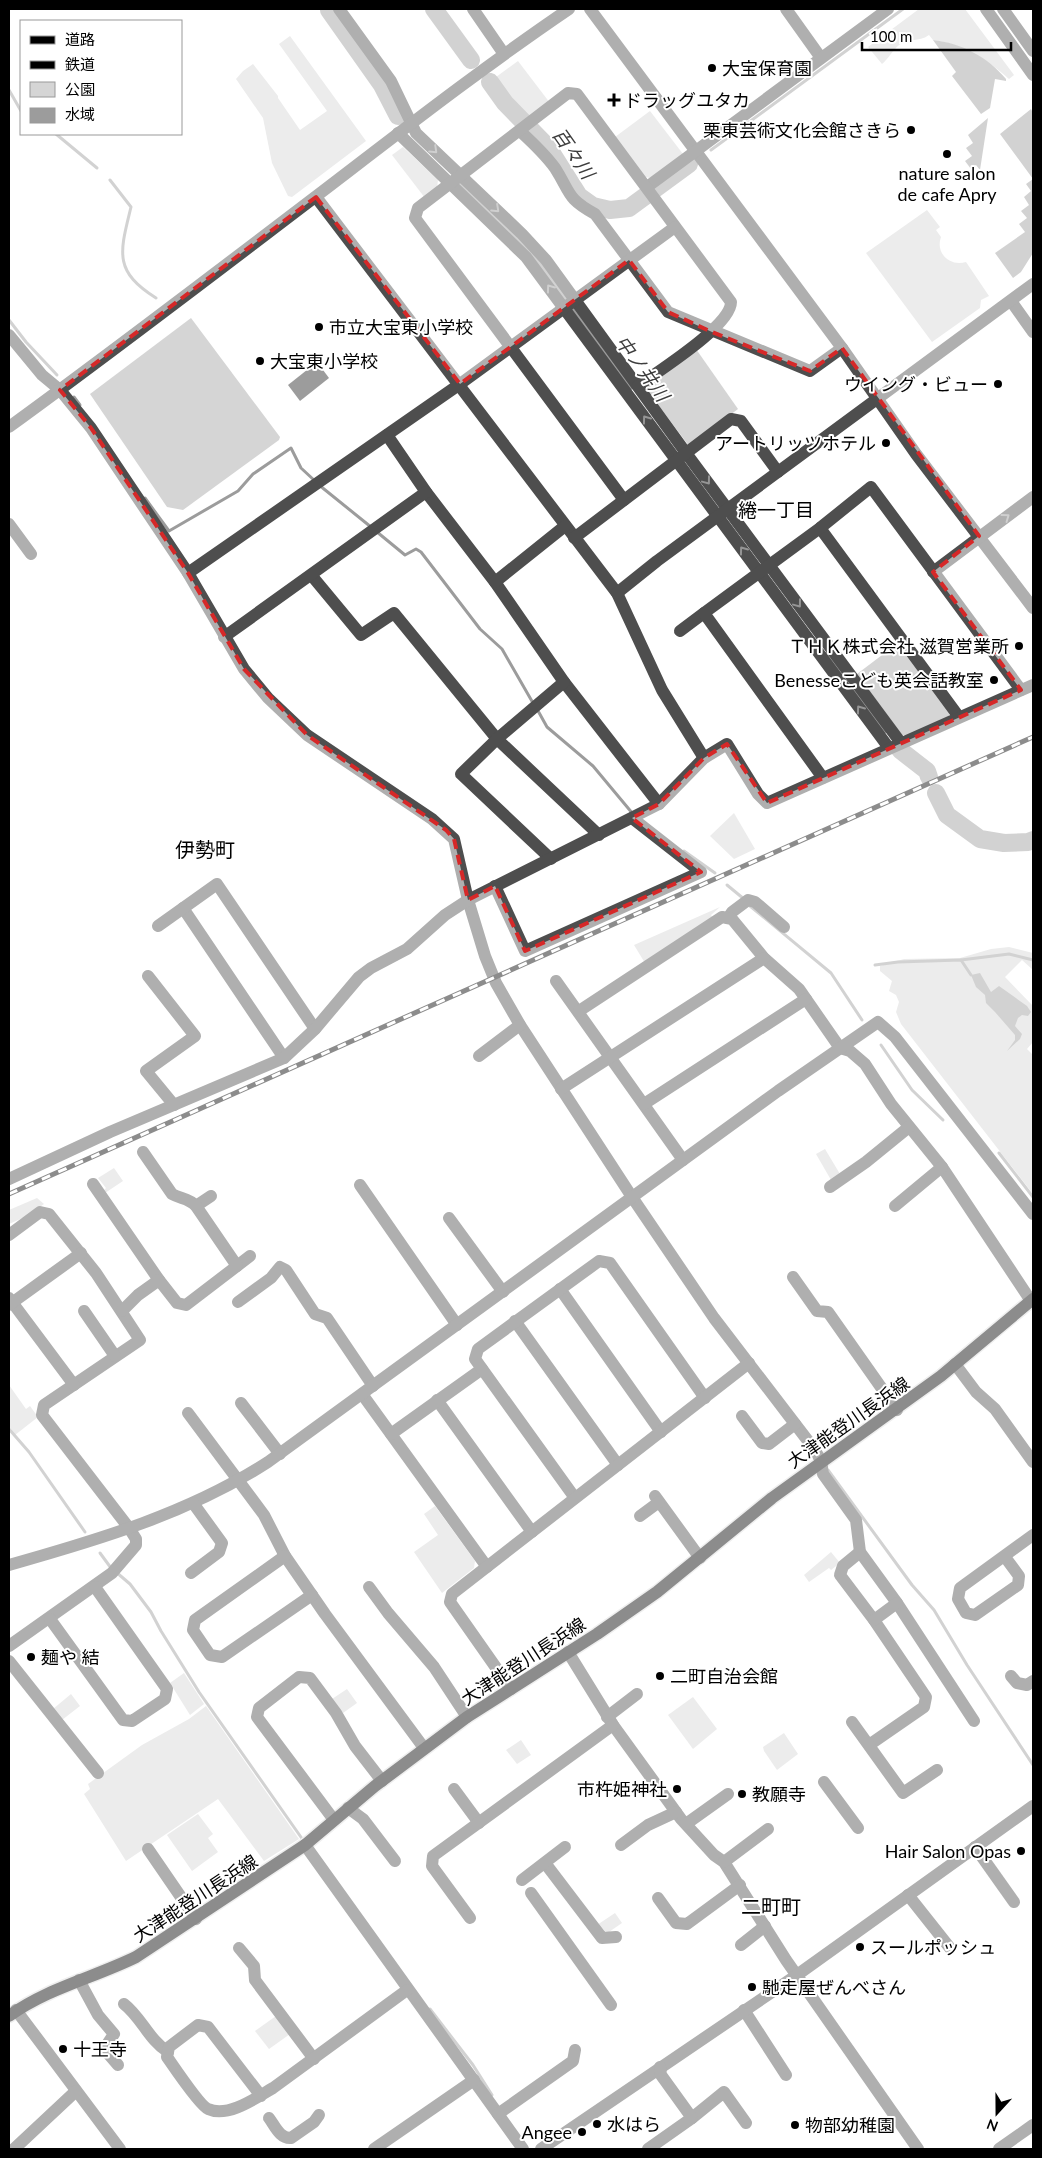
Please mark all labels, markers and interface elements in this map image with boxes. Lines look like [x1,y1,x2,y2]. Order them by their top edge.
legend [20,20,182,135]
scale bar [862,20,1011,52]
text: 100 m [870,27,912,45]
text: 道路 [65,30,95,48]
text: 鉄道 [65,55,95,73]
place label: 大宝保育園 [722,57,812,79]
marker: 大宝保育園 [706,62,718,74]
text: 公園 [65,80,95,98]
place label: ドラッグユタカ [624,89,750,111]
marker: ドラッグユタカ [608,94,620,106]
text: 水域 [65,105,95,123]
place label: 栗東芸術文化会館さきら [703,119,901,141]
water label: 百々川 [548,123,601,185]
marker: 栗東芸術文化会館さきら [905,124,917,136]
one-way arrow [428,144,437,153]
marker: nature salon de cafe Apry [941,148,953,160]
place label: nature salon de cafe Apry [897,162,997,205]
one-way arrow [490,203,499,212]
one-way arrow [547,285,556,294]
place label: 市立大宝東小学校 [329,316,473,338]
marker: 市立大宝東小学校 [313,321,325,333]
water label: 中ノ井川 [611,330,676,407]
place label: 大宝東小学校 [270,350,378,372]
marker: 大宝東小学校 [254,355,266,367]
place label: ウイング・ビュー [844,373,988,395]
marker: ウイング・ビュー [992,378,1004,390]
one-way arrow [643,415,652,425]
place label: アートリッツホテル [715,432,876,454]
marker: アートリッツホテル [880,437,892,449]
one-way arrow [701,475,710,485]
district label: 綣一丁目 [738,498,814,521]
one-way arrow [1000,514,1010,523]
one-way arrow [740,547,748,556]
one-way arrow [792,598,801,608]
place label: ＴＨＫ株式会社 滋賀営業所 [788,635,1009,657]
marker: ＴＨＫ株式会社 滋賀営業所 [1013,640,1025,652]
place label: Benesseこども英会話教室 [774,669,984,691]
marker: Benesseこども英会話教室 [988,674,1000,686]
one-way arrow [857,705,866,715]
district label: 伊勢町 [175,837,235,861]
street label: 大津能登川長浜線 [783,1372,913,1472]
street label: 大津能登川長浜線 [457,1613,589,1709]
place label: 麺や 結 [41,1646,100,1668]
marker: 麺や 結 [25,1651,37,1663]
place label: 二町自治会館 [670,1665,778,1687]
marker: 二町自治会館 [654,1670,666,1682]
place label: 市杵姫神社 [577,1778,667,1800]
marker: 市杵姫神社 [671,1783,683,1795]
place label: 教願寺 [752,1783,806,1805]
marker: 教願寺 [736,1788,748,1800]
place label: Hair Salon Opas [885,1840,1011,1862]
marker: Hair Salon Opas [1015,1845,1027,1857]
street label: 大津能登川長浜線 [129,1850,261,1946]
district label: 二町町 [741,1894,801,1918]
place label: スールポッシュ [870,1936,996,1958]
marker: スールポッシュ [854,1941,866,1953]
place label: 馳走屋ぜんべさん [762,1976,906,1998]
marker: 馳走屋ぜんべさん [746,1981,758,1993]
place label: 十王寺 [73,2038,127,2060]
marker: 十王寺 [57,2043,69,2055]
north arrow [972,2088,1022,2138]
place label: 水はら [607,2113,661,2135]
place label: 物部幼稚園 [805,2114,895,2136]
text: N [984,2116,1000,2135]
marker: 水はら [591,2118,603,2130]
marker: 物部幼稚園 [789,2119,801,2131]
place label: Angee [522,2121,572,2143]
marker: Angee [576,2126,588,2138]

